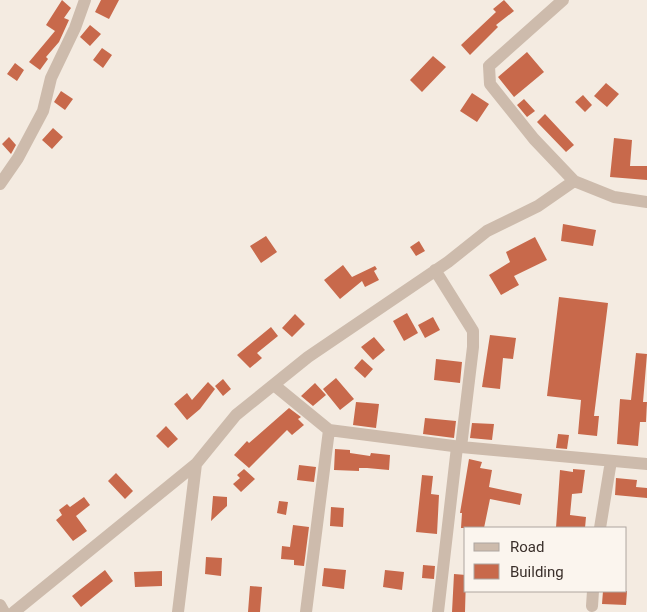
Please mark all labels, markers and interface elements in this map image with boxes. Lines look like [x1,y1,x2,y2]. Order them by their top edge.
legend [464,527,627,592]
text: Road [510,538,544,556]
text: Building [510,563,564,581]

